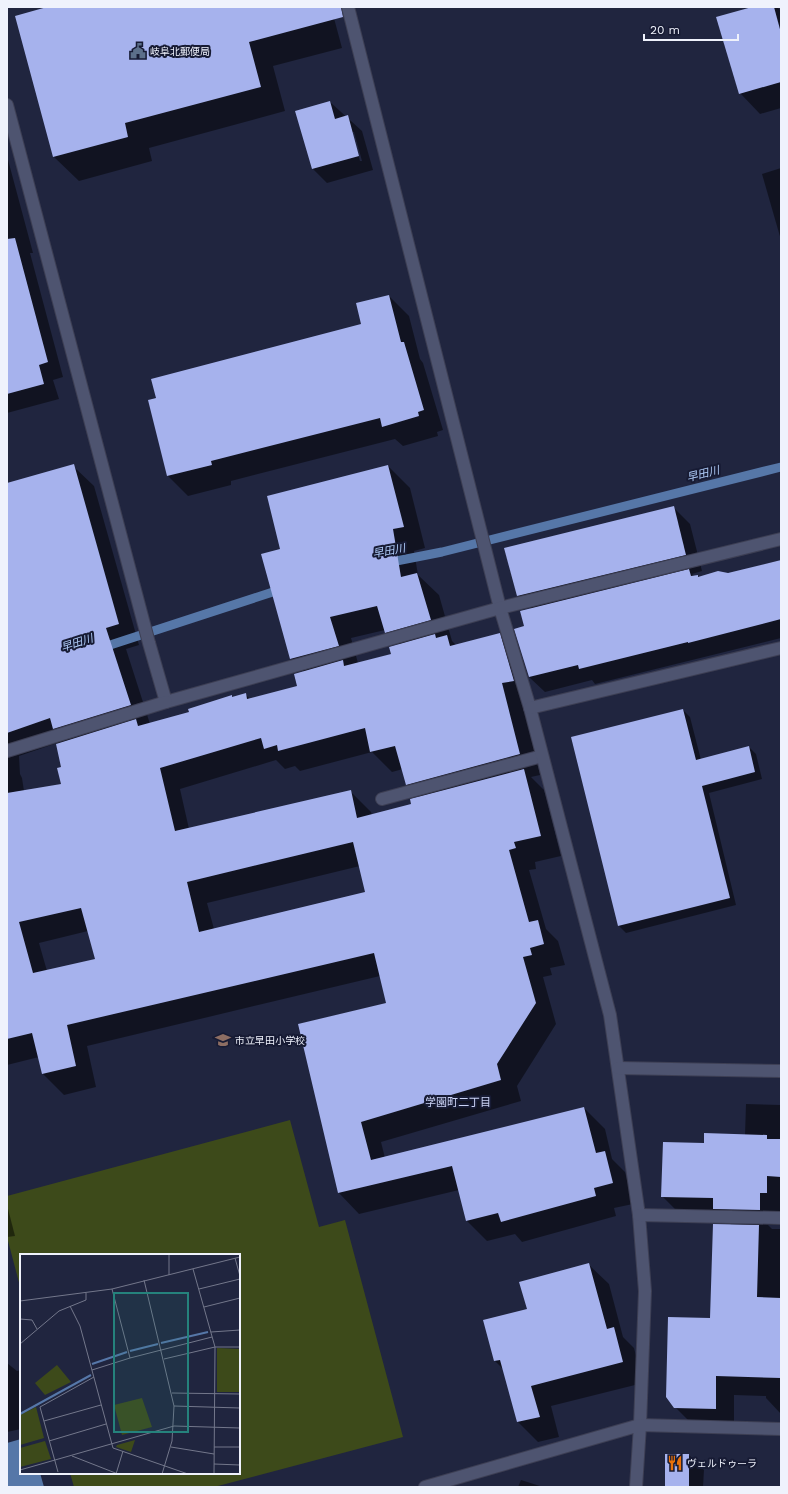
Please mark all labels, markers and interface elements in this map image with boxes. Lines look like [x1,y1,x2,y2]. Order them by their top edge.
scale bar [644,16,738,42]
text: 20 m [650,23,680,37]
public building icon: 岐阜北郵便局 [129,42,147,60]
place label: 岐阜北郵便局 [150,46,210,57]
water label: 早田川 [685,463,722,484]
water label: 早田川 [372,541,407,561]
water label: 早田川 [59,631,96,654]
school or university icon: 市立早田小学校 [214,1031,232,1049]
place label: 市立早田小学校 [235,1035,305,1046]
district label: 学園町二丁目 [425,1096,491,1109]
inset map [20,1254,240,1474]
restaurant icon: ヴェルドゥーラ [666,1454,684,1472]
place label: ヴェルドゥーラ [687,1458,757,1469]

